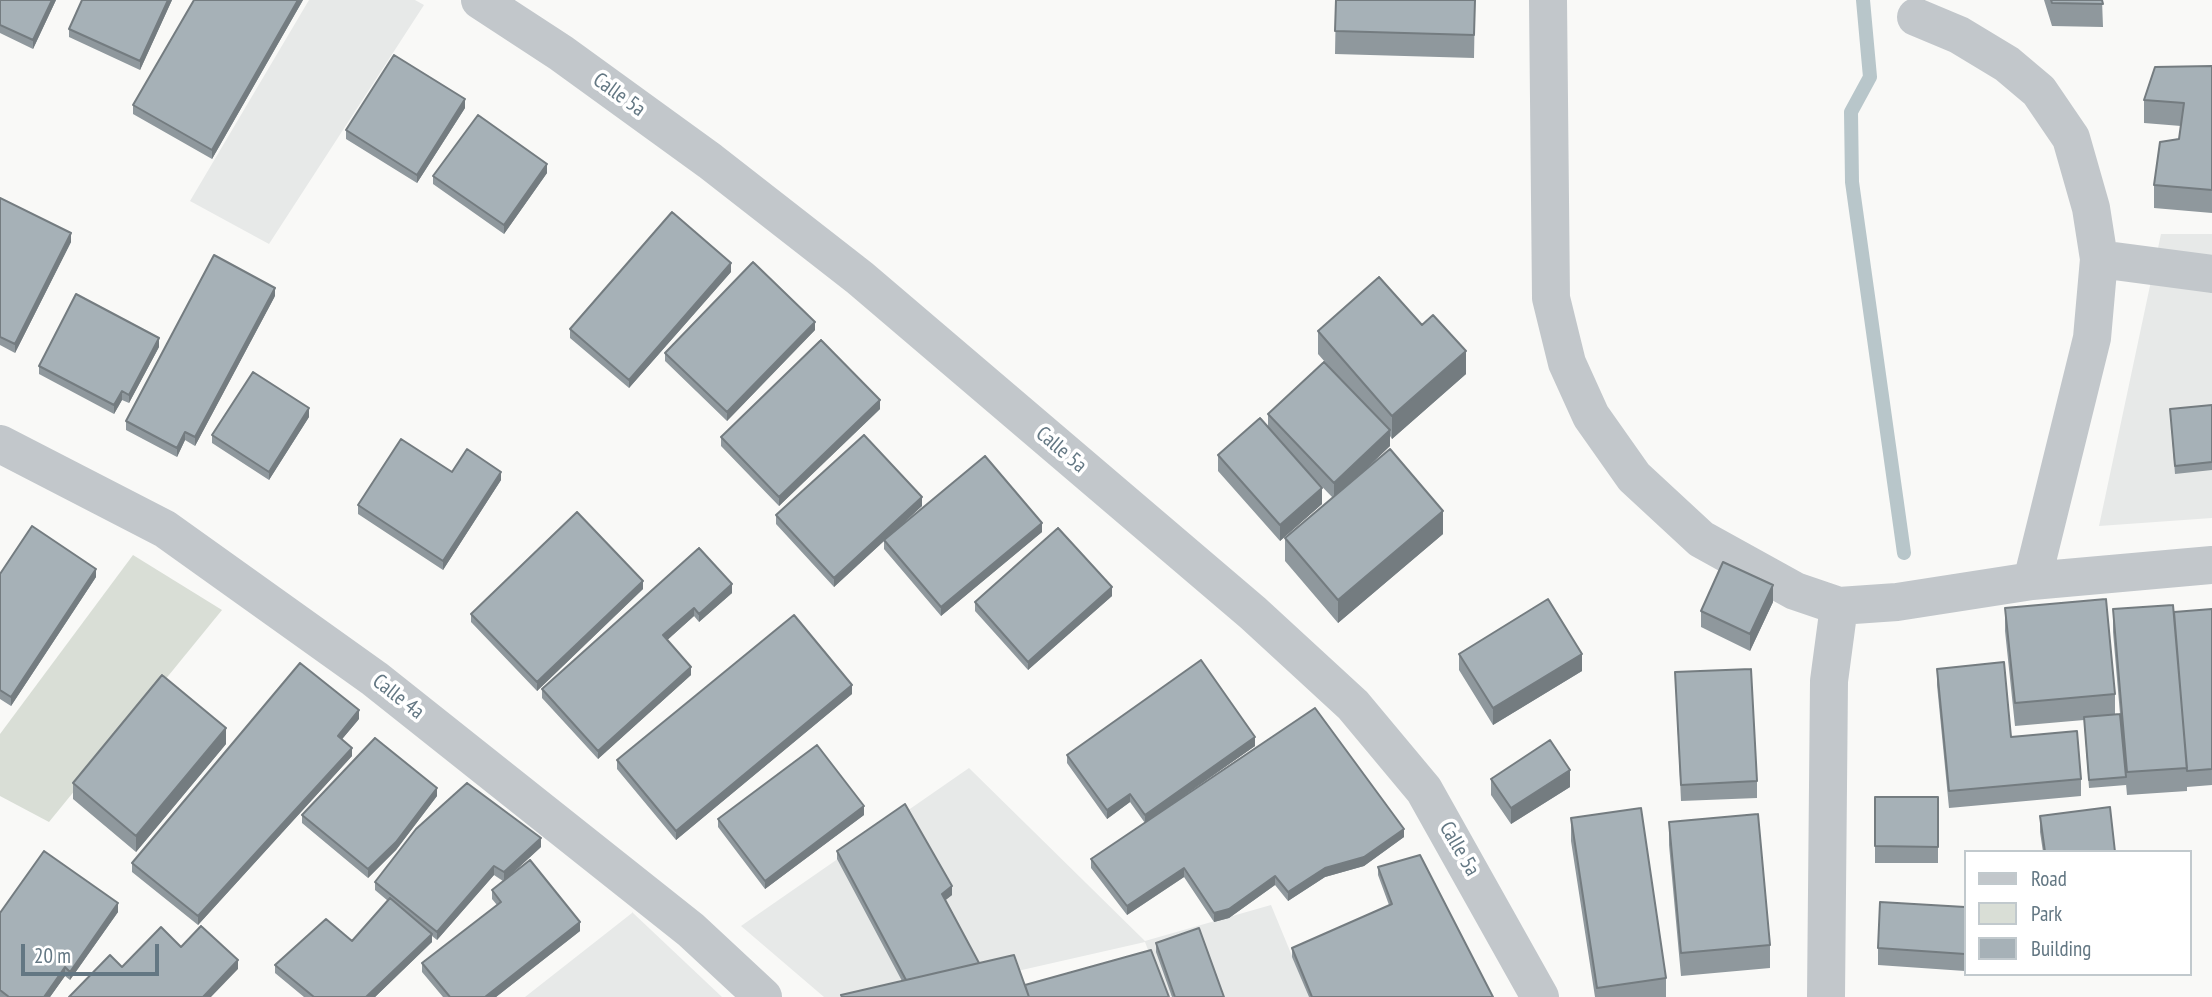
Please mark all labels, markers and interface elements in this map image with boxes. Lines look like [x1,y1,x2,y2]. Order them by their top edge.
street label: Calle 5a [588,68,650,122]
street label: Calle 5a [1030,422,1092,478]
street label: Calle 4a [367,669,429,725]
street label: Calle 5a [1433,817,1485,881]
legend [1964,850,2191,976]
text: Road [2031,865,2067,892]
text: Park [2031,900,2062,927]
scale bar [24,930,163,974]
text: Building [2031,935,2091,962]
text: 20 m [34,942,71,969]

